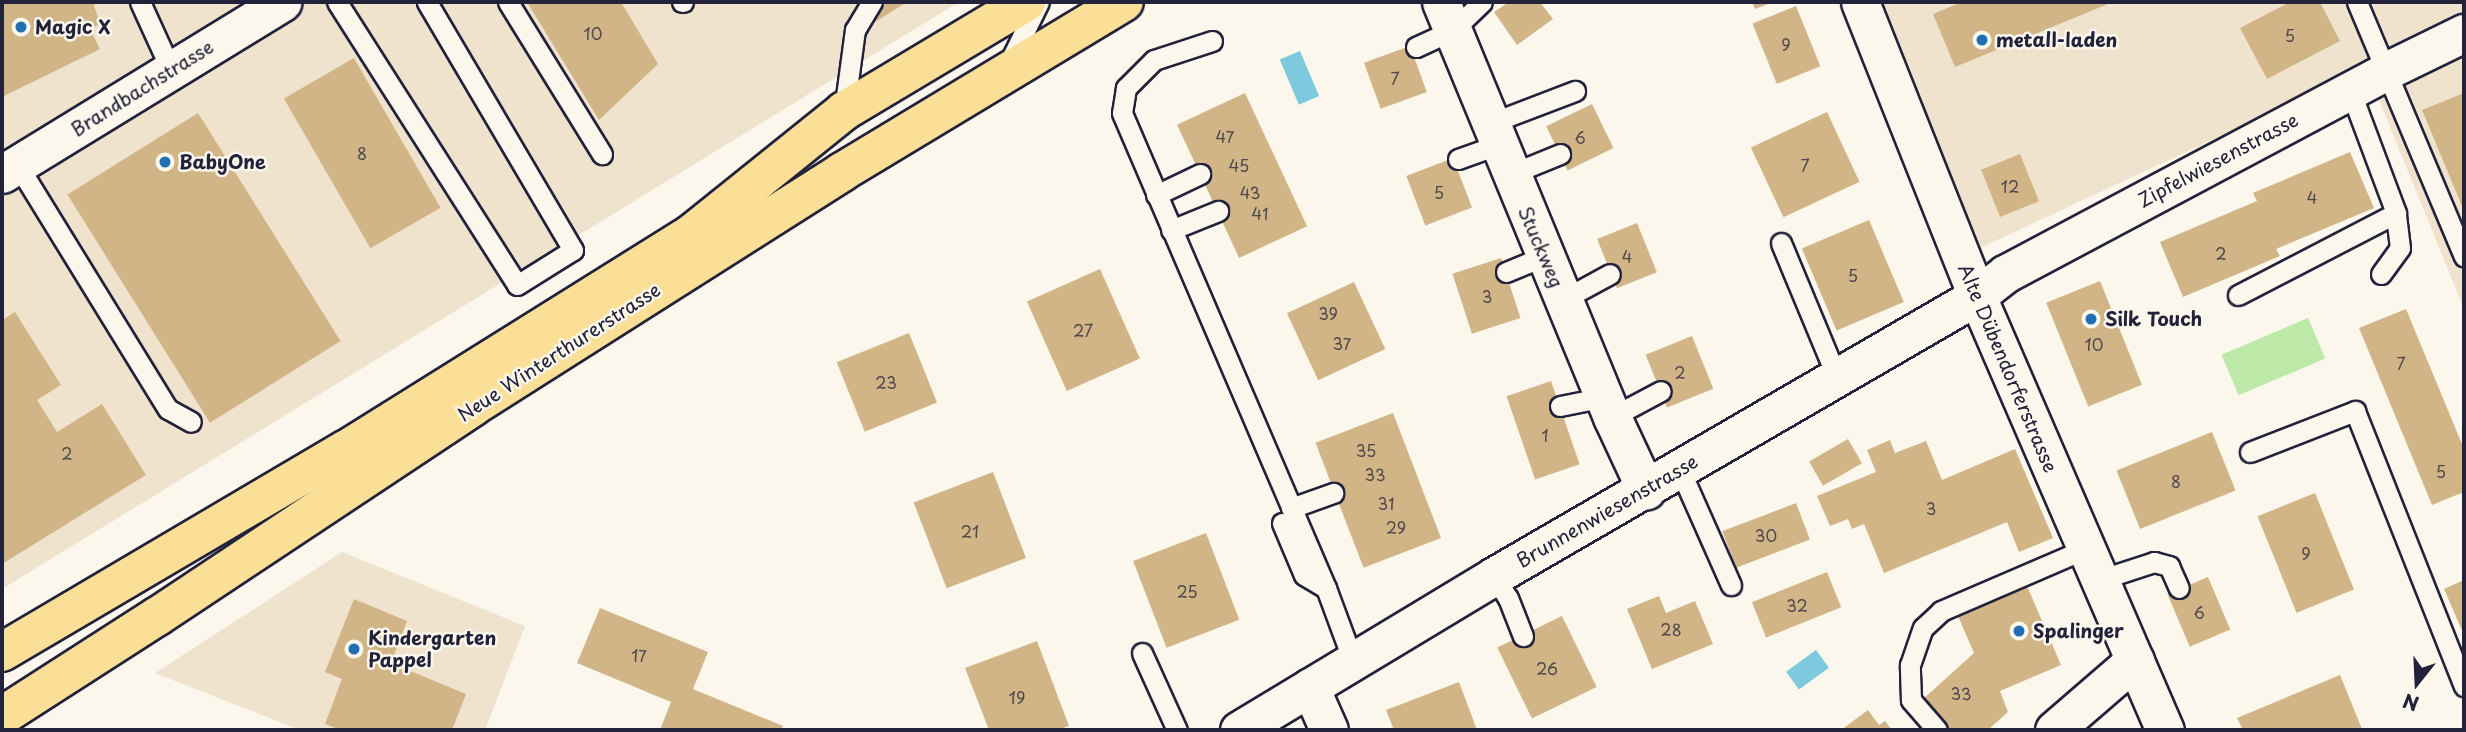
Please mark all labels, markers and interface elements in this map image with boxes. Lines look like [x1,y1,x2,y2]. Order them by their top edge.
place label: Magic X [35,16,111,38]
marker: Magic X [13,19,29,35]
house number: 10 [584,23,602,43]
house number: 5 [2285,25,2295,45]
place label: metall-laden [1996,29,2117,51]
marker: metall-laden [1974,32,1990,48]
house number: 9 [1781,34,1791,54]
street label: Brandbachstrasse [67,35,217,141]
house number: 7 [1390,68,1400,88]
street label: Zipfelwiesenstrasse [2134,108,2302,212]
house number: 47 [1216,126,1234,146]
house number: 6 [1574,127,1586,147]
house number: 8 [357,143,367,163]
place label: BabyOne [179,151,266,173]
marker: BabyOne [157,154,173,170]
house number: 45 [1229,155,1249,175]
house number: 7 [1800,155,1810,175]
house number: 12 [2001,176,2019,196]
house number: 43 [1240,182,1260,202]
house number: 5 [1434,182,1444,202]
house number: 4 [2307,187,2317,207]
house number: 41 [1252,203,1268,223]
street label: Stuckweg [1514,203,1568,291]
house number: 2 [2215,243,2227,263]
house number: 4 [1622,246,1632,266]
street label: Alte Dübendorferstrasse [1954,260,2062,476]
house number: 5 [1848,265,1858,285]
street label: Neue Winterthurerstrasse [454,278,664,426]
house number: 3 [1482,286,1492,306]
house number: 39 [1318,303,1338,323]
place label: Silk Touch [2105,308,2203,330]
marker: Silk Touch [2083,311,2099,327]
house number: 27 [1073,320,1093,340]
house number: 37 [1333,333,1351,353]
house number: 10 [2085,334,2103,354]
house number: 7 [2396,353,2406,373]
house number: 2 [1674,362,1686,382]
house number: 23 [875,372,897,392]
house number: 1 [1541,425,1549,445]
house number: 35 [1356,440,1376,460]
house number: 2 [61,443,73,463]
street label: Brunnenwiesenstrasse [1512,450,1702,572]
house number: 5 [2436,461,2446,481]
house number: 33 [1364,464,1386,484]
house number: 8 [2171,471,2181,491]
house number: 31 [1378,493,1394,513]
house number: 3 [1926,498,1936,518]
house number: 29 [1386,517,1406,537]
house number: 21 [961,521,979,541]
house number: 30 [1755,525,1777,545]
house number: 9 [2301,543,2311,563]
house number: 25 [1176,581,1198,601]
house number: 32 [1786,595,1808,615]
house number: 6 [2193,602,2205,622]
house number: 28 [1660,619,1682,639]
place label: Spalinger [2033,620,2124,642]
marker: Spalinger [2011,623,2027,639]
place label: Kindergarten Pappel [368,627,496,671]
marker: Kindergarten Pappel [346,641,362,657]
house number: 17 [631,645,647,665]
north arrow [2382,648,2452,718]
house number: 26 [1536,658,1558,678]
house number: 33 [1950,683,1972,703]
house number: 19 [1009,687,1025,707]
text: N [2399,687,2422,719]

